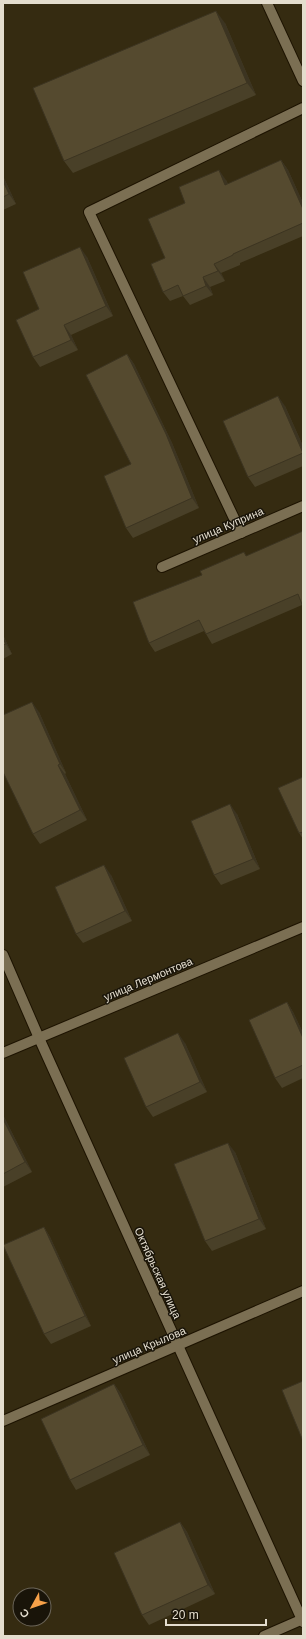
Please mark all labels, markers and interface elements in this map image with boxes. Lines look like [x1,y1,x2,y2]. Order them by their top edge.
street label: улица Куприна [191,504,266,545]
street label: улица Лермонтова [102,954,195,1003]
street label: Октябрьская улица [132,1226,184,1321]
street label: улица Крылова [111,1324,188,1366]
north arrow [12,1587,52,1627]
scale bar [166,1601,266,1627]
text: С [17,1606,31,1620]
text: 20 m [172,1608,199,1622]

